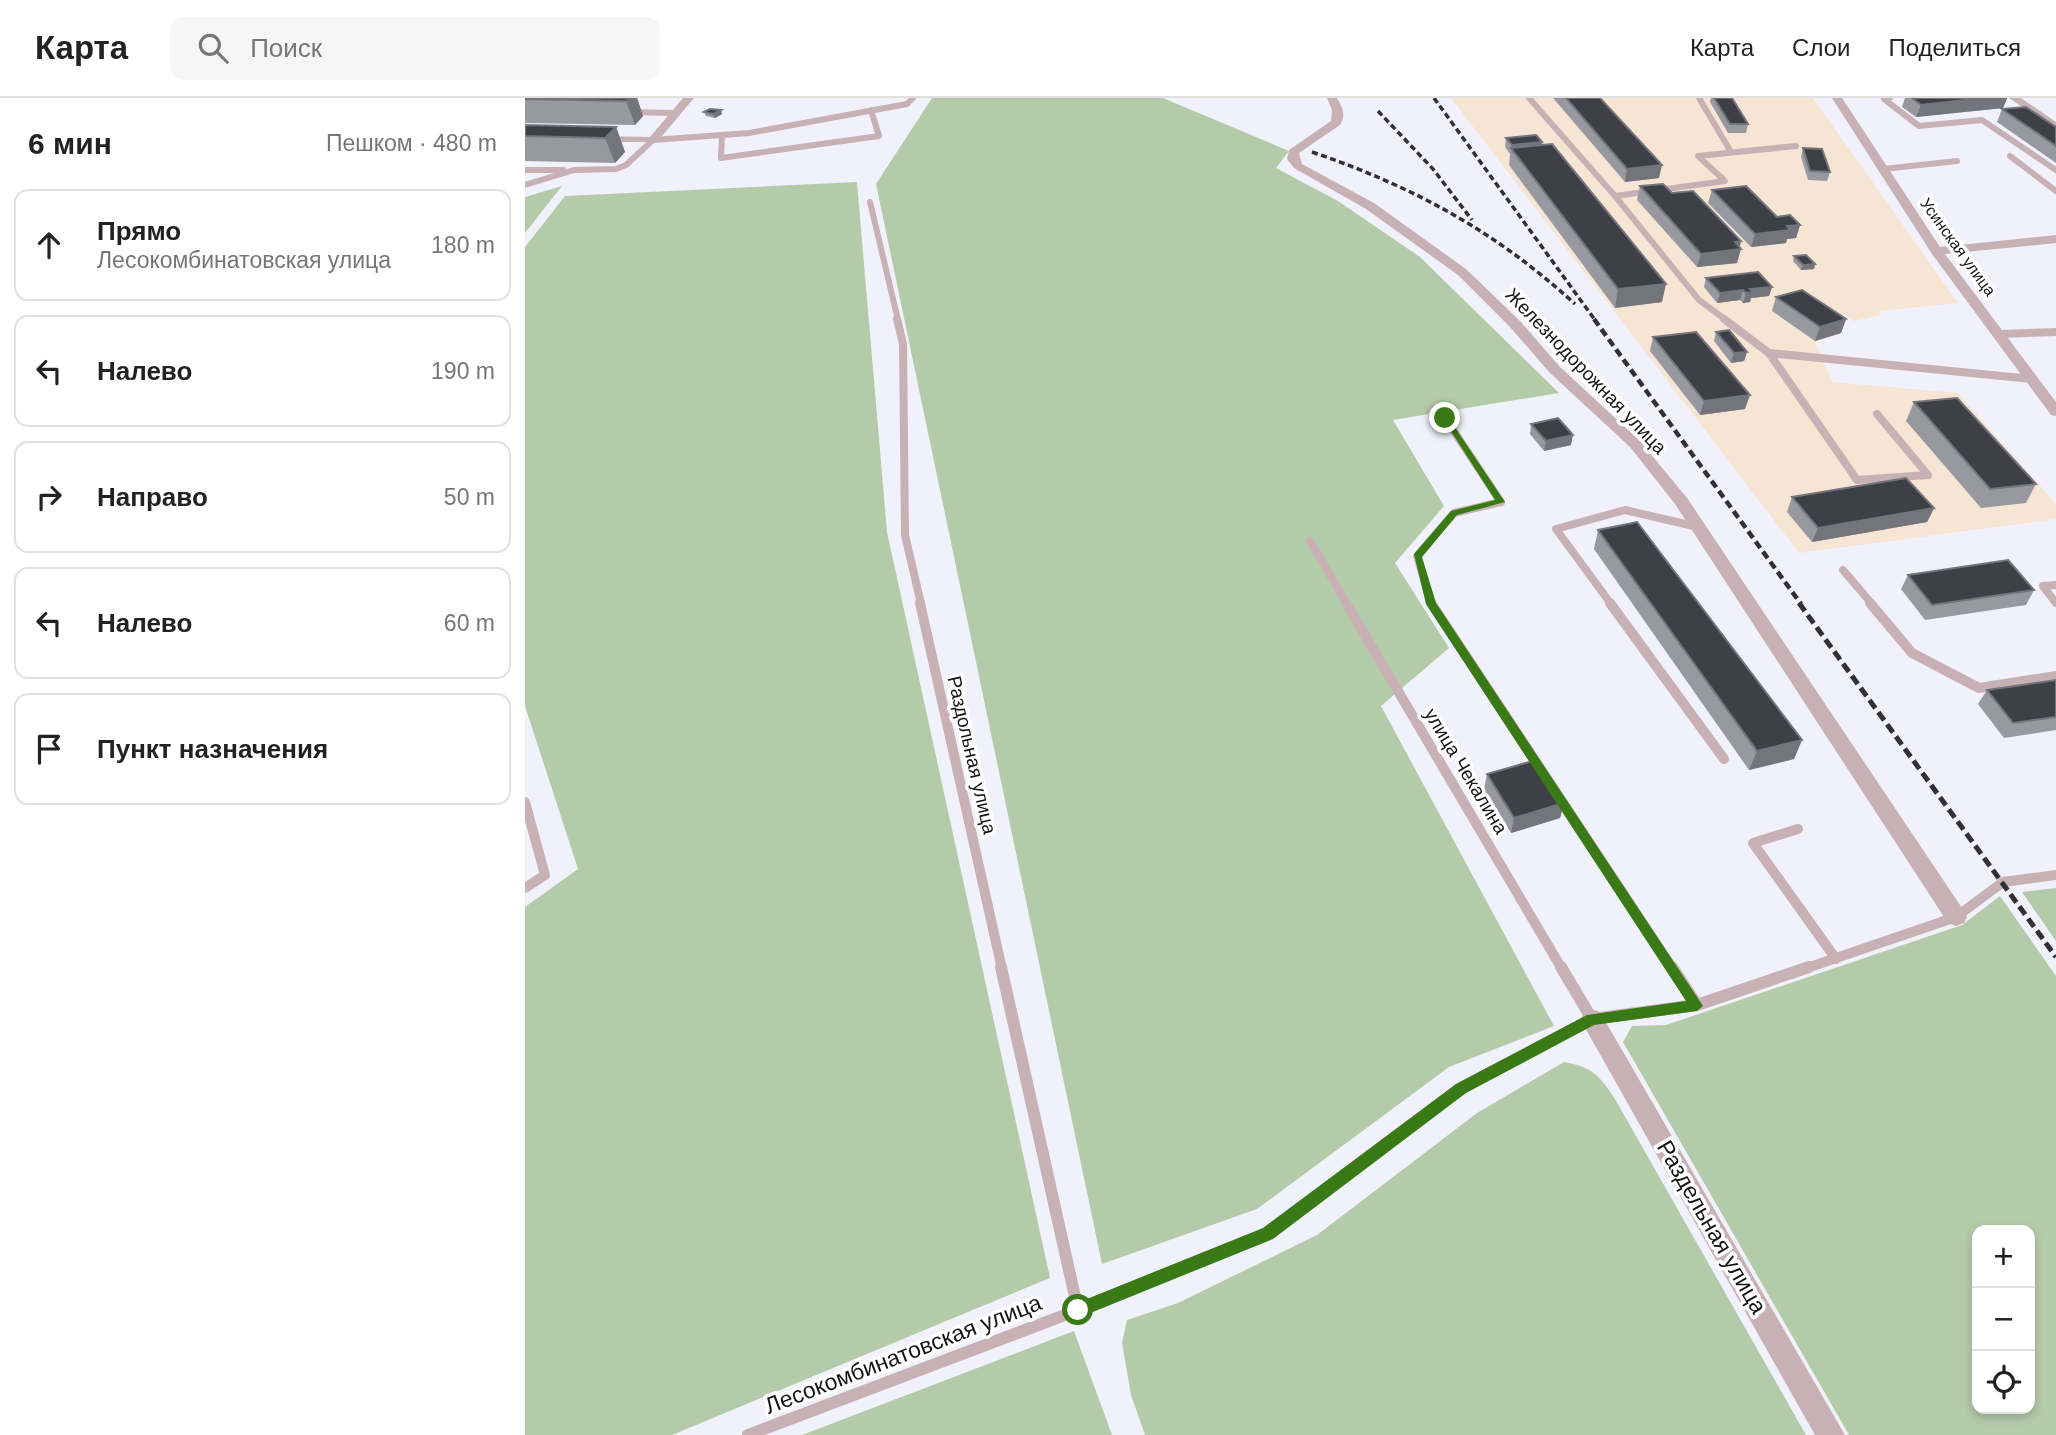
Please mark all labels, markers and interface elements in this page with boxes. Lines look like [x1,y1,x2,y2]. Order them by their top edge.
search box [170,17,660,80]
text: Карта [35,29,128,66]
icon: search [194,29,232,67]
text: Поиск [250,33,322,63]
text: Карта [1690,34,1754,61]
text: Слои [1792,34,1850,61]
text: Поделиться [1888,34,2021,61]
text: 6 мин [28,127,112,160]
text: Пешком · 480 m [326,130,497,156]
street label: Усинская улица [1917,195,1999,299]
text: Прямо [97,216,181,246]
icon: ahead [30,226,68,264]
text: 180 m [431,232,495,258]
text: Лесокомбинатовская улица [97,247,391,273]
street label: Железнодорожная улица [1501,284,1671,458]
icon: left [30,352,68,390]
text: Налево [97,356,192,386]
text: 190 m [431,358,495,384]
route end [1429,402,1460,433]
icon: right [30,478,68,516]
text: Направо [97,482,208,512]
text: 50 m [444,484,495,510]
icon: left [30,604,68,642]
text: Налево [97,608,192,638]
text: 60 m [444,610,495,636]
street label: Раздольная улица [944,674,1001,837]
street label: улица Чекалина [1420,704,1512,838]
icon: arrive [30,730,68,768]
text: Пункт назначения [97,734,328,764]
street label: Раздельная улица [1652,1136,1772,1318]
map controls [1972,1225,2035,1414]
button: + [1972,1225,2035,1288]
button: − [1972,1288,2035,1351]
street label: Лесокомбинатовская улица [761,1289,1045,1419]
route start [1062,1294,1093,1325]
button: locate [1972,1351,2035,1414]

